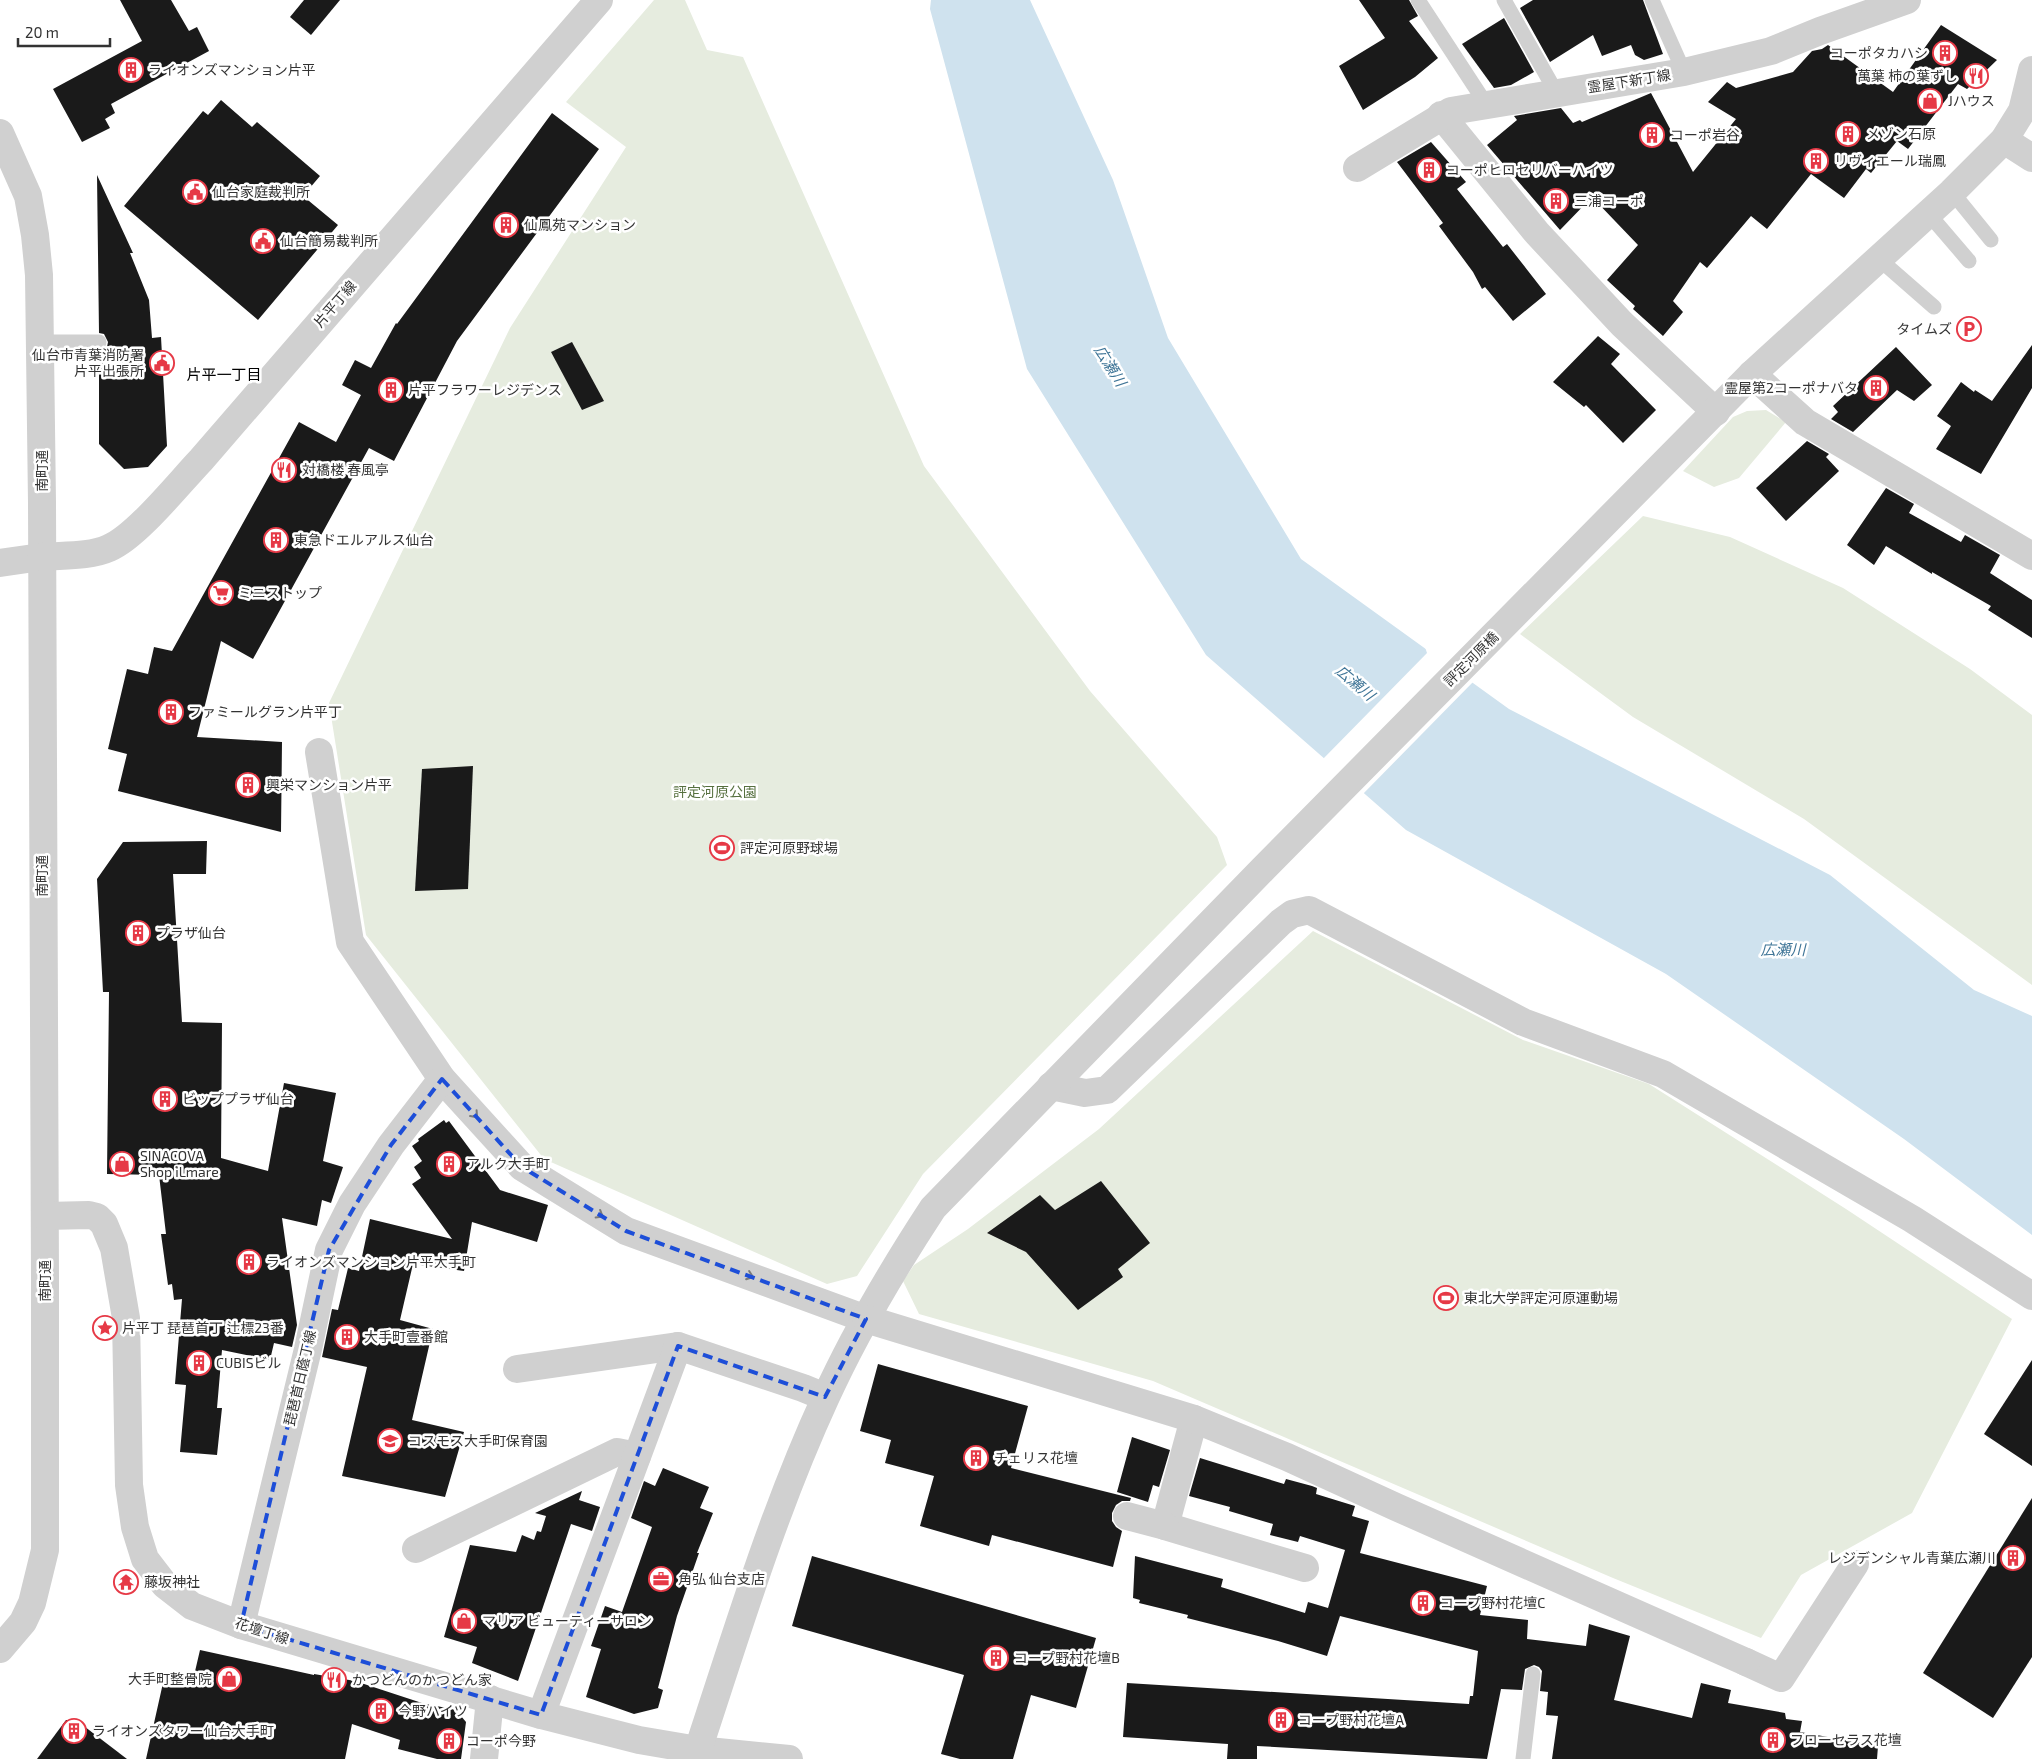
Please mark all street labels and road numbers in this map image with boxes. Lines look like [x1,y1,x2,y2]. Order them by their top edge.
street label: 霊屋下新丁線 [1586,66,1672,95]
street label: 片平丁線 [310,277,359,330]
street label: 南町通 [33,450,50,492]
street label: 評定河原橋 [1440,628,1501,689]
street label: 南町通 [33,855,50,897]
street label: 南町通 [36,1260,53,1302]
street label: 琵琶首日蔭丁線 [280,1328,319,1428]
street label: 花壇丁線 [233,1614,291,1647]

